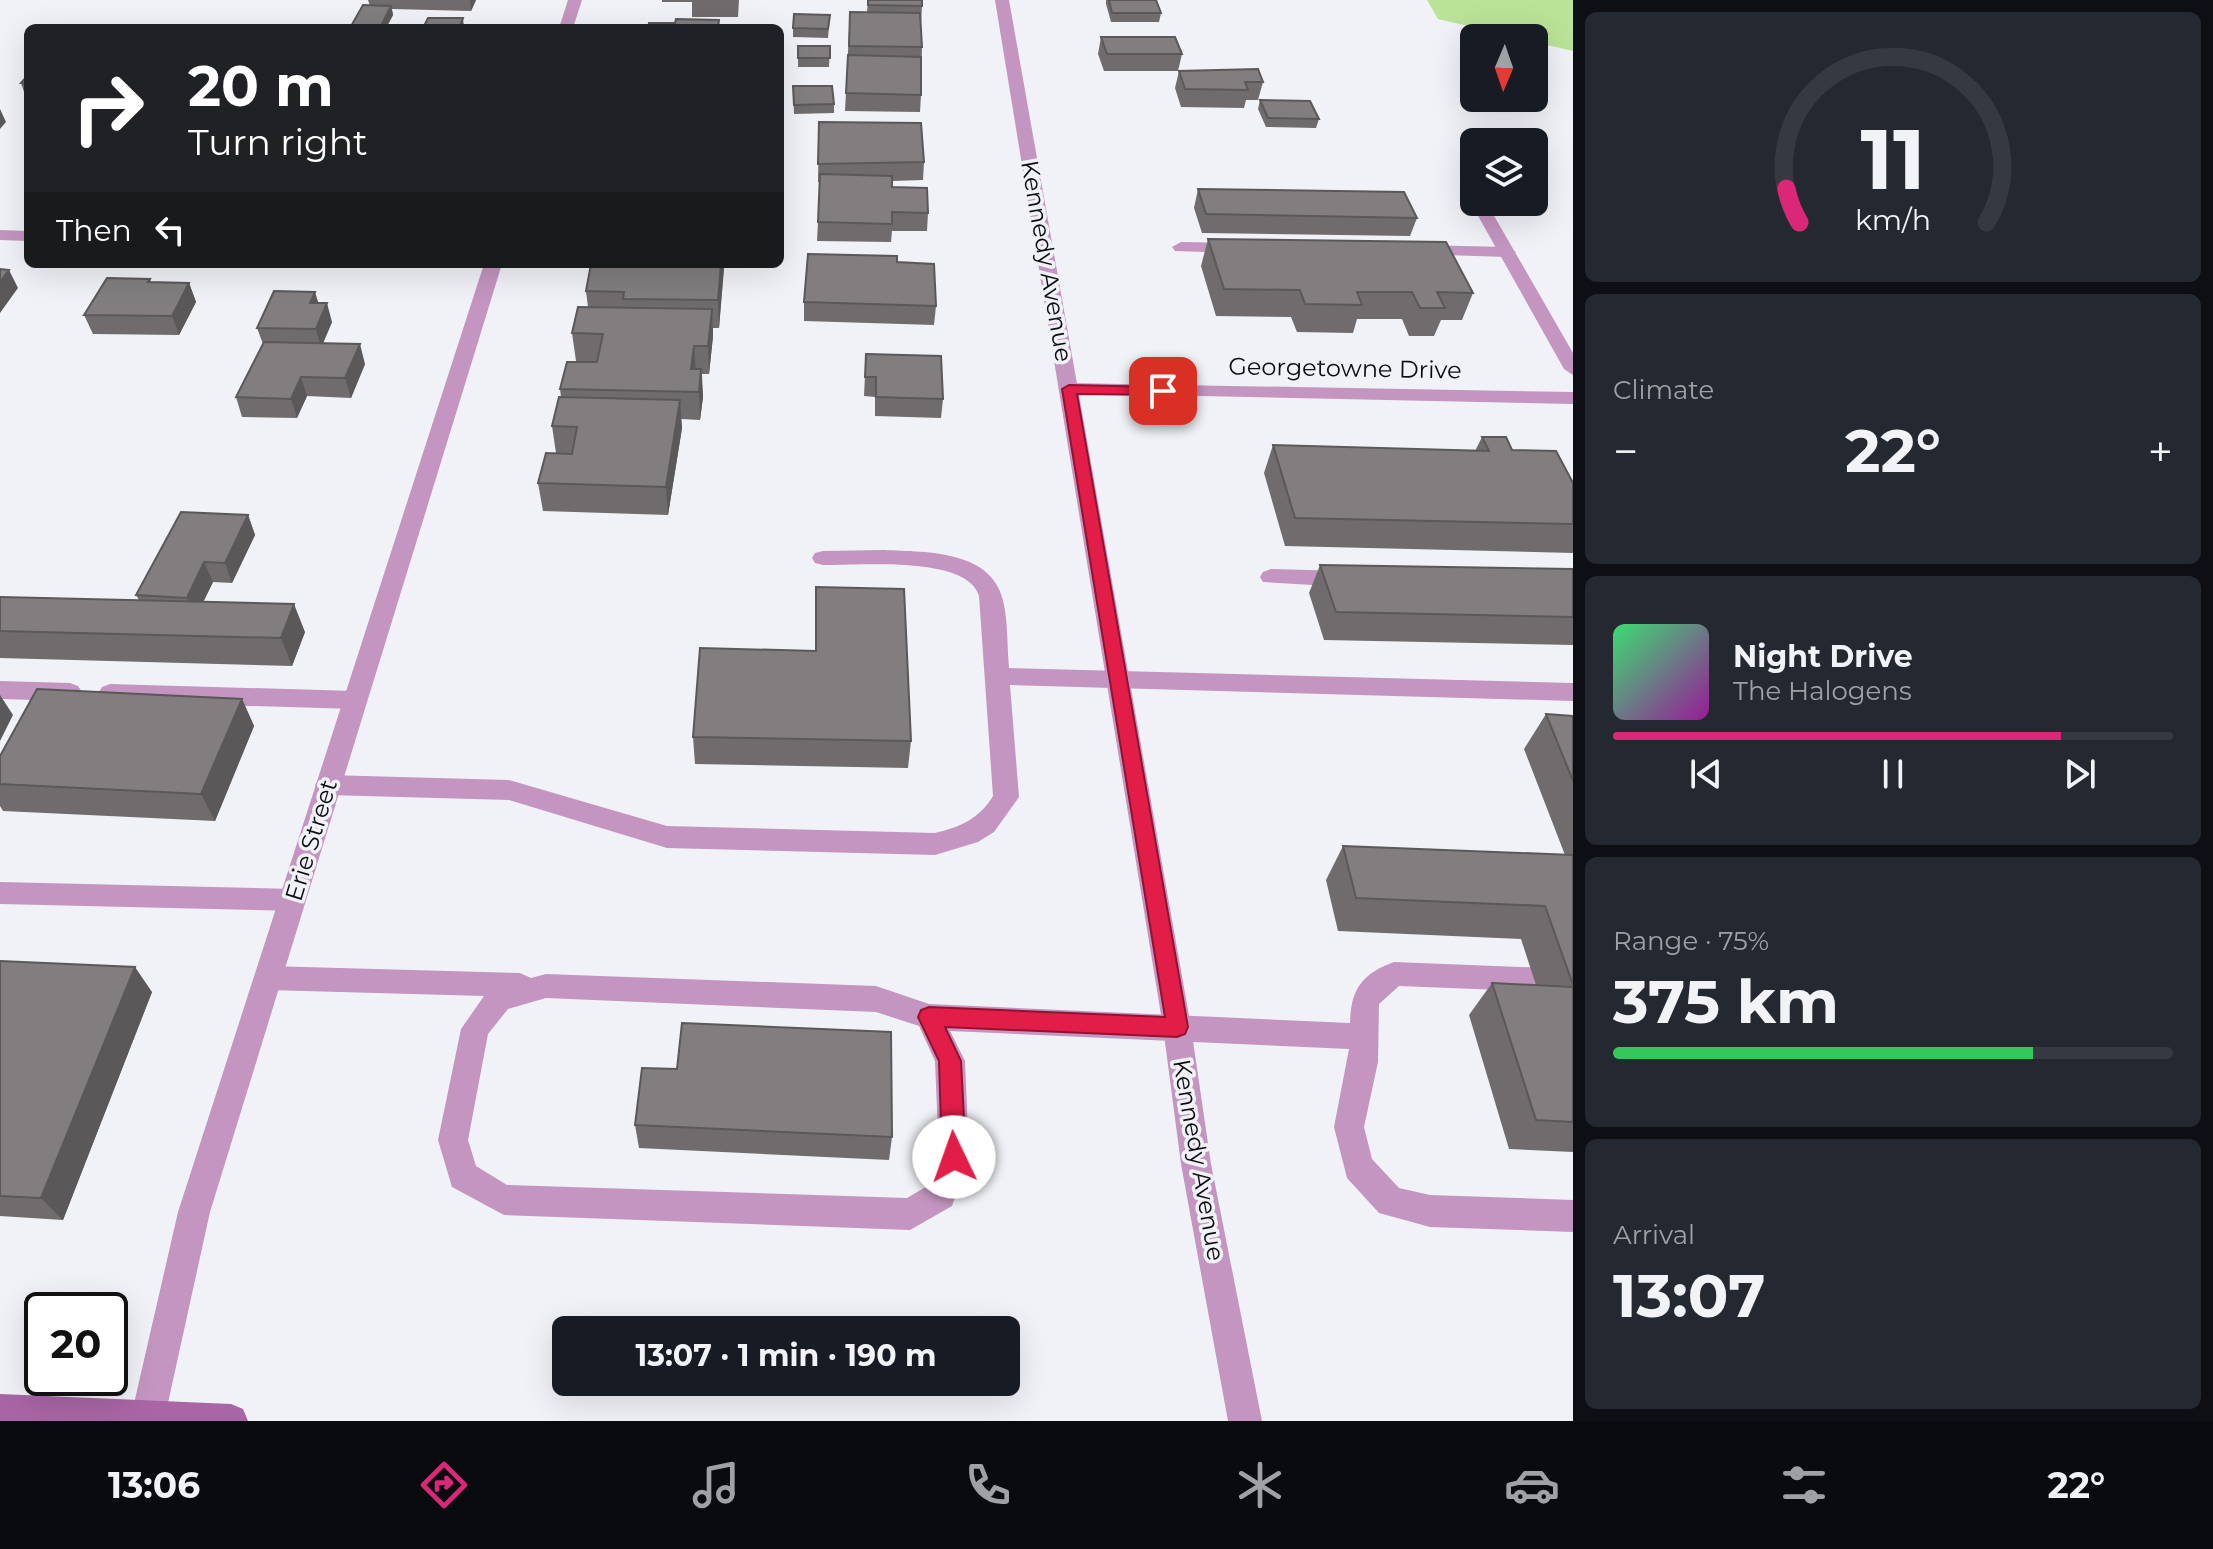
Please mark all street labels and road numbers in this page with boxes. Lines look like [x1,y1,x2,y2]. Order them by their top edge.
street label: Kennedy Avenue [1015,158,1079,364]
street label: Georgetowne Drive [1228,351,1462,385]
street label: Erie Street [279,776,343,904]
street label: Kennedy Avenue [1167,1057,1231,1263]

